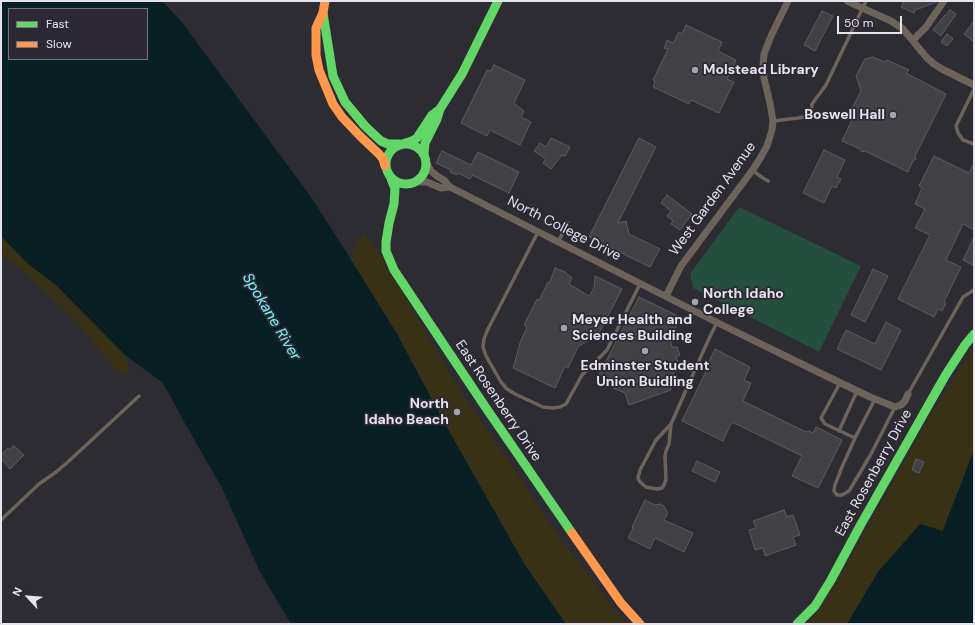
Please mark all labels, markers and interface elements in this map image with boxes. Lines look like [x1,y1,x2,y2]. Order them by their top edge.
legend [8,8,148,60]
scale bar [839,8,904,34]
text: 50 m [844,15,873,31]
text: Fast [46,16,69,32]
text: Slow [46,36,72,52]
place label: Molstead Library [703,62,819,78]
marker: Molstead Library [690,65,700,75]
place label: Boswell Hall [804,107,885,123]
marker: Boswell Hall [888,110,898,120]
street label: West Garden Avenue [666,139,760,259]
street label: North College Drive [504,193,624,265]
water label: Spokane River [238,270,304,364]
place label: North Idaho College [703,286,784,318]
marker: North Idaho College [690,297,700,307]
place label: Meyer Health and Sciences Building [572,312,693,344]
marker: Meyer Health and Sciences Building [559,323,569,333]
street label: East Rosenberry Drive [451,337,545,465]
marker: Edminster Student Union Buidling [640,346,650,356]
place label: Edminster Student Union Buidling [581,358,709,390]
place label: North Idaho Beach [365,396,449,428]
marker: North Idaho Beach [452,407,462,417]
street label: East Rosenberry Drive [832,407,916,539]
north arrow [8,577,48,617]
text: N [9,585,25,598]

